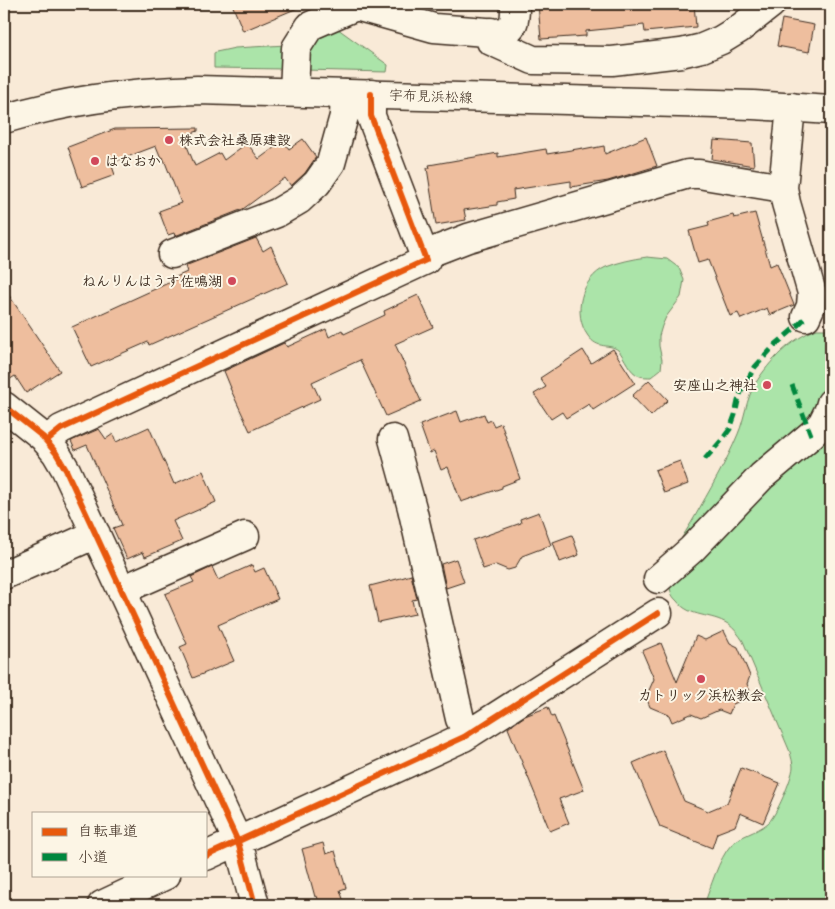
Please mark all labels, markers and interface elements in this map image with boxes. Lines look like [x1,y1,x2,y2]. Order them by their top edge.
street label: 宇布見浜松線 [389,86,473,106]
place label: 株式会社桑原建設 [179,131,291,149]
marker: 株式会社桑原建設 [163,134,175,146]
place label: はなおか [105,152,161,170]
marker: はなおか [89,155,101,167]
place label: ねんりんはうす佐鳴湖 [82,272,222,290]
marker: ねんりんはうす佐鳴湖 [226,275,238,287]
place label: 安座山之神社 [673,376,757,394]
marker: 安座山之神社 [761,379,773,391]
marker: カトリック浜松教会 [695,673,707,685]
place label: カトリック浜松教会 [638,686,764,704]
legend [32,812,208,876]
text: 自転車道 [78,821,138,841]
text: 小道 [78,847,108,867]

